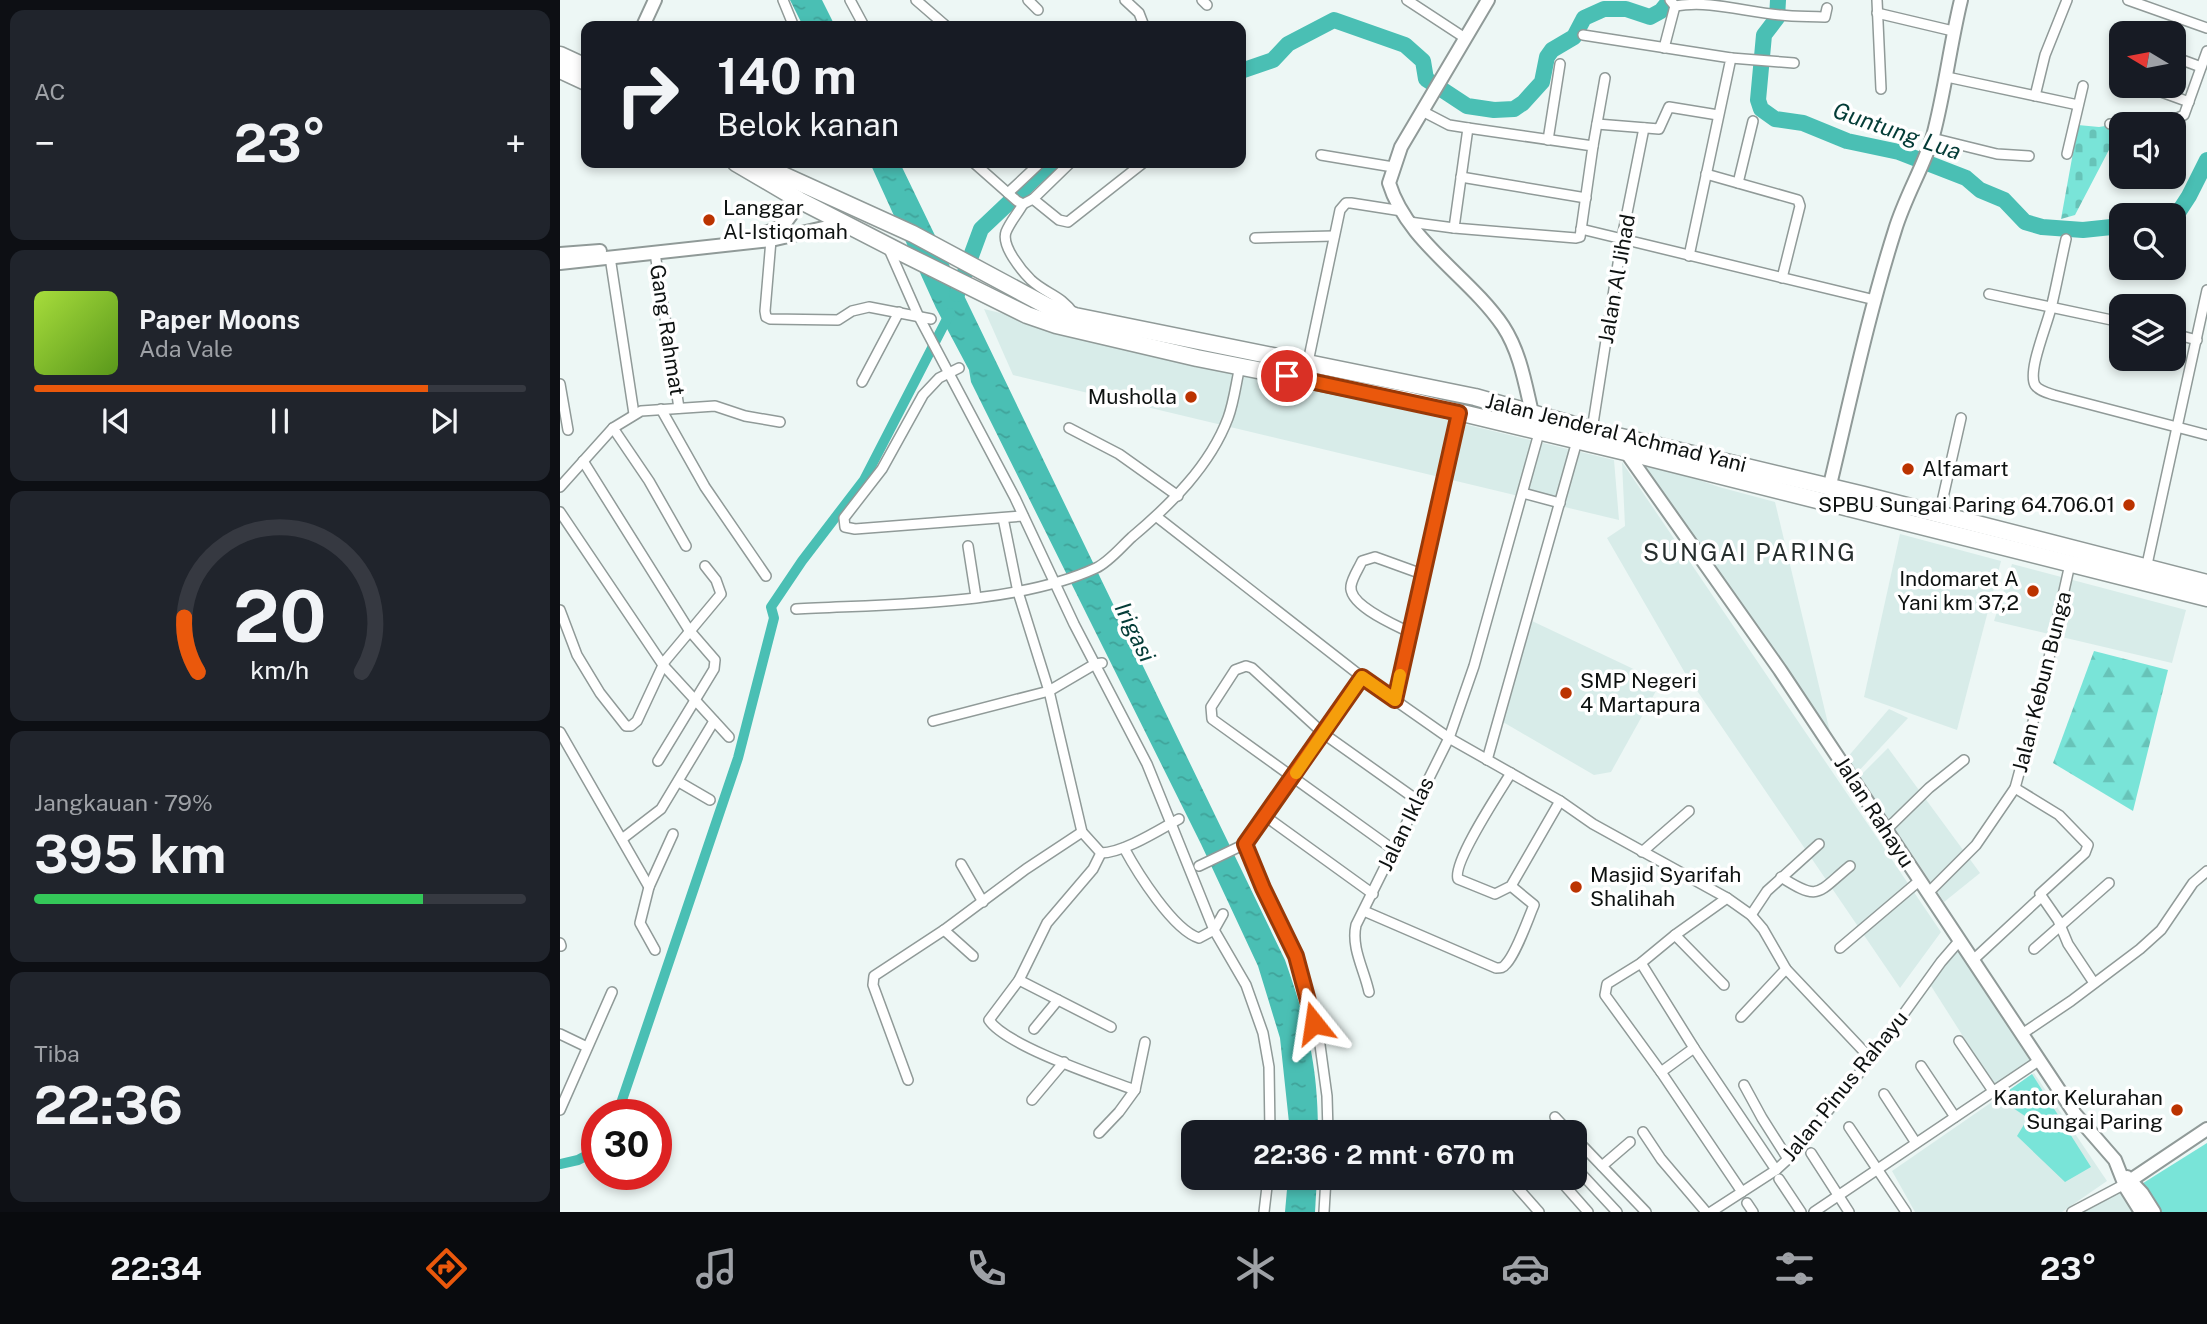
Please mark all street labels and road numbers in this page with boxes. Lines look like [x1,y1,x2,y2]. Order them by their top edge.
street label: Jalan Al Jihad [1593,212,1640,346]
street label: Gang Rahmat [645,263,690,397]
street label: Jalan Jenderal Achmad Yani [1483,388,1749,477]
street label: Jalan Kebun Bunga [2007,589,2076,775]
street label: Jalan Rahayu [1829,752,1920,872]
street label: Jalan Iklas [1372,773,1439,875]
street label: Jalan Pinus Rahayu [1776,1006,1913,1166]

